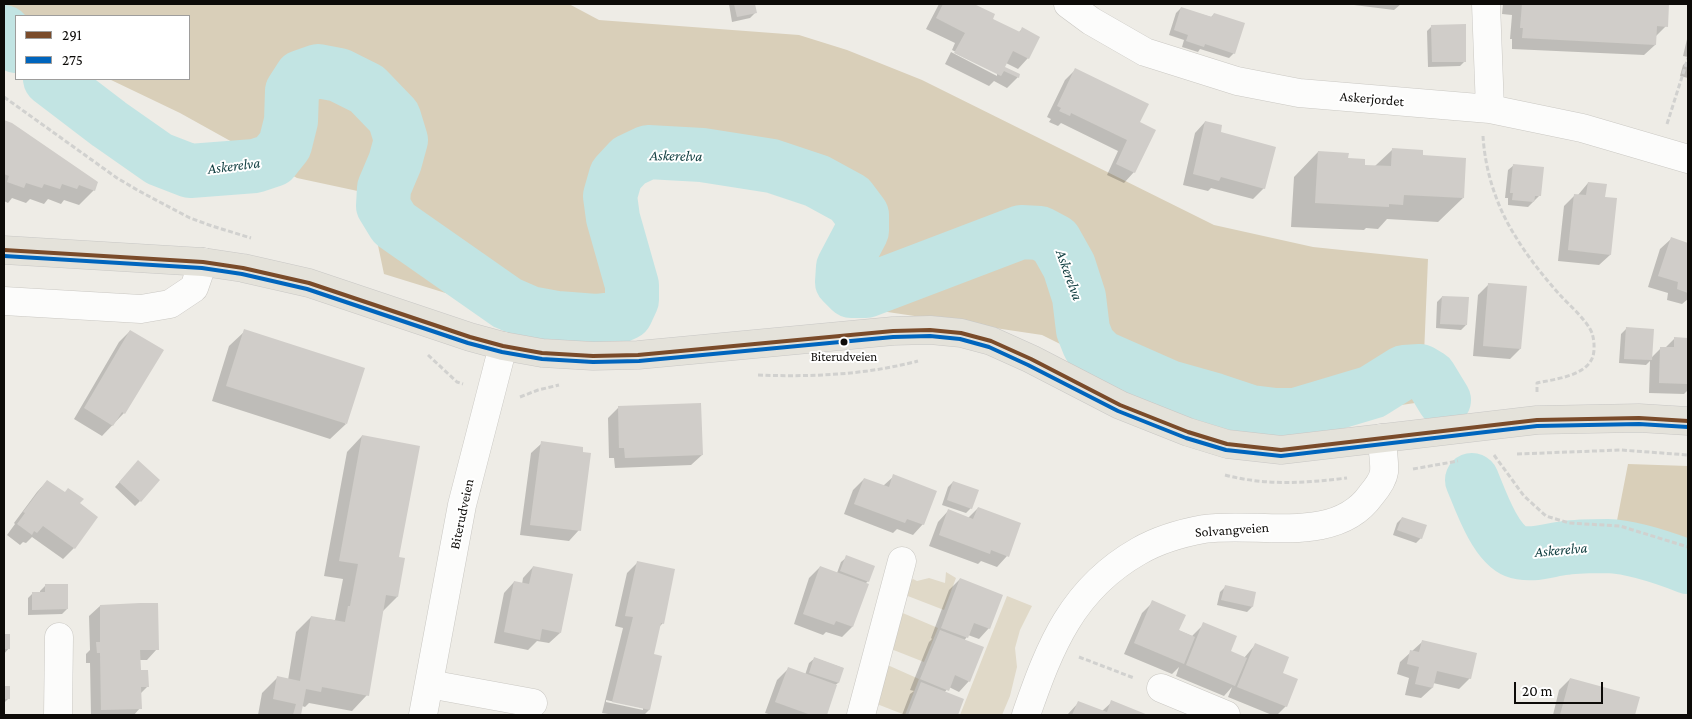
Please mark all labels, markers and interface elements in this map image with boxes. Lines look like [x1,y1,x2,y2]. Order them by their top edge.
legend [15,15,190,80]
text: 291 [62,27,82,43]
text: 275 [62,52,83,68]
street label: Askerjordet [1339,88,1405,110]
water label: Askerelva [649,147,703,165]
water label: Askerelva [207,154,261,178]
water label: Askerelva [1052,247,1086,303]
marker: Biterudveien [839,337,849,347]
place label: Biterudveien [811,349,877,365]
street label: Biterudveien [446,477,478,551]
street label: Solvangveien [1194,519,1270,541]
water label: Askerelva [1534,539,1588,561]
scale bar [1517,672,1606,704]
text: 20 m [1522,683,1553,699]

